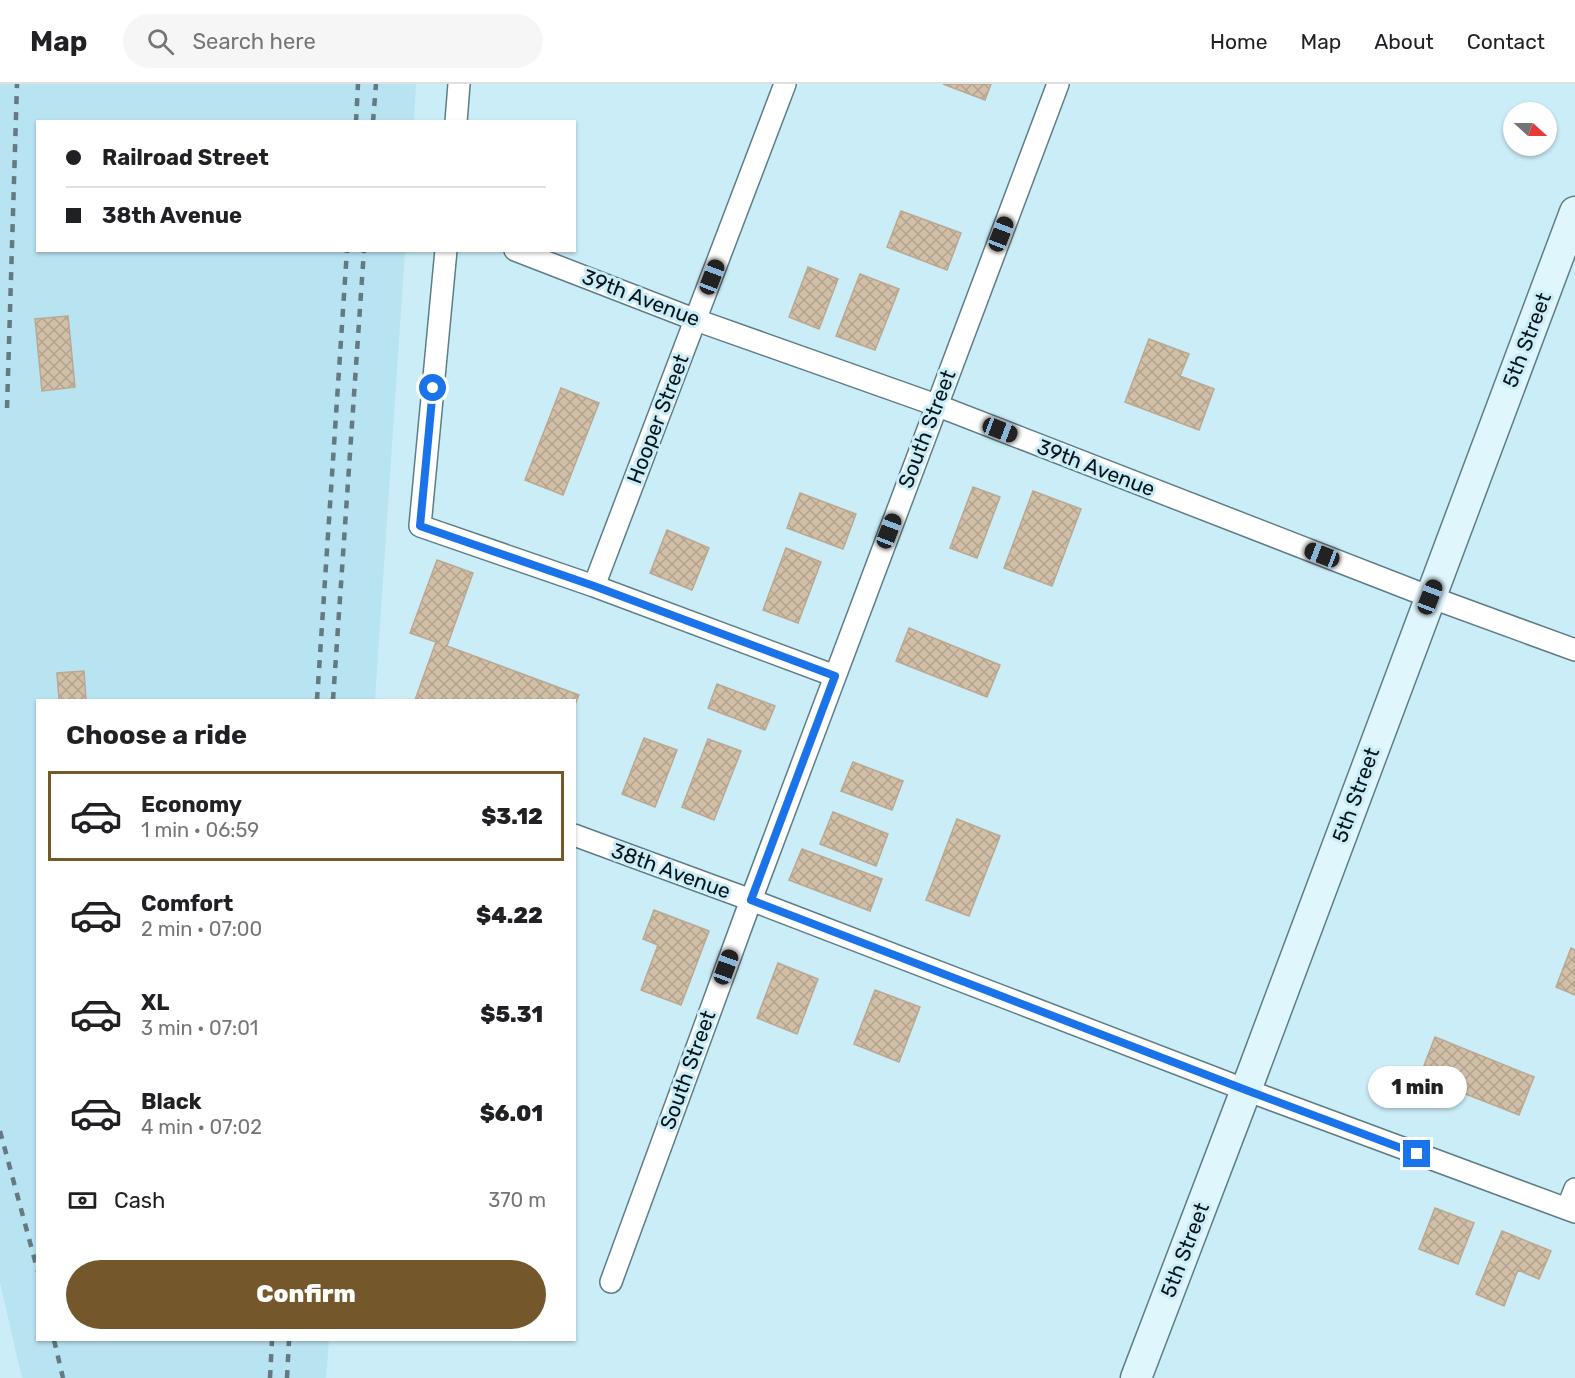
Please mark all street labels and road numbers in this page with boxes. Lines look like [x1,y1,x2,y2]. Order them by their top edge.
street label: 39th Avenue [579,264,704,331]
street label: 5th Street [1497,289,1556,391]
street label: Hooper Street [621,351,694,487]
street label: South Street [893,366,961,491]
street label: 39th Avenue [1034,434,1159,501]
street label: 5th Street [1327,744,1384,846]
street label: 38th Avenue [608,837,734,904]
street label: South Street [654,1007,721,1133]
street label: 5th Street [1155,1199,1214,1301]

